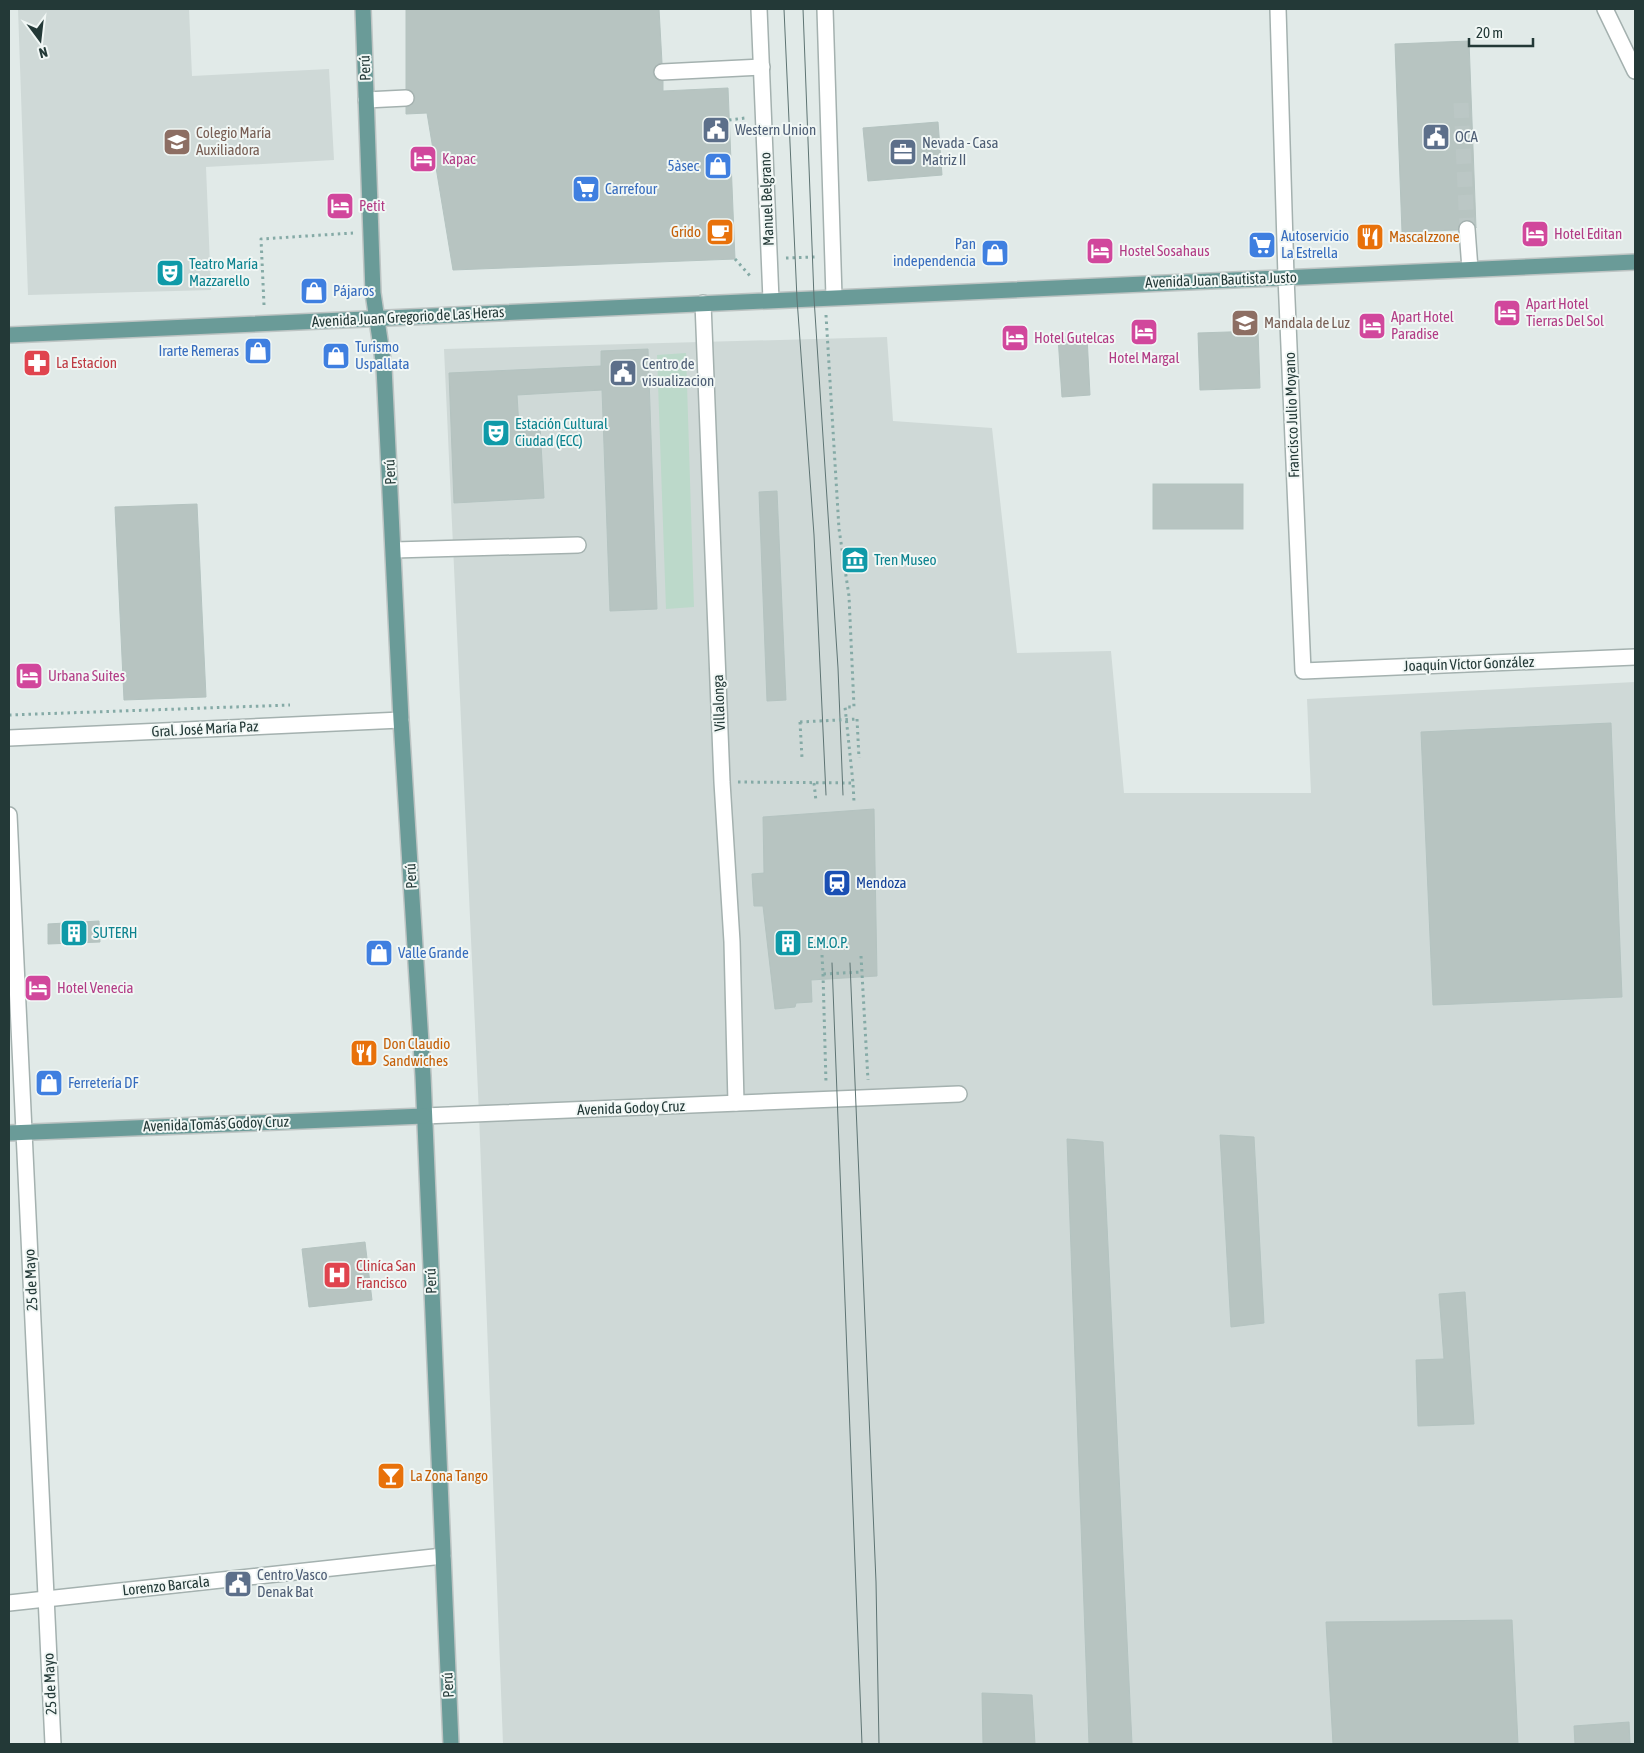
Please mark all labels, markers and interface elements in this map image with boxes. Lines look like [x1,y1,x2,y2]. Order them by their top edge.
north arrow [15,15,65,65]
scale bar [1469,15,1533,47]
text: 20 m [1476,24,1503,41]
text: N [37,44,49,61]
street label: Perú [356,55,373,81]
public building icon: Western Union [701,115,731,145]
place label: Western Union [735,121,816,138]
public building icon: OCA [1421,122,1451,152]
place label: Colegio María Auxiliadora [196,124,271,158]
school or university icon: Colegio María Auxiliadora [162,127,192,157]
place label: OCA [1455,128,1479,145]
place label: Nevada - Casa Matriz II [922,134,998,168]
office icon: Nevada - Casa Matriz II [888,137,918,167]
hotel icon: Kapac [408,144,438,174]
place label: Kapac [442,150,476,167]
shop icon: 5àsec [703,151,733,181]
street label: Manuel Belgrano [756,152,777,246]
place label: 5àsec [667,157,699,174]
supermarket icon: Carrefour [571,174,601,204]
place label: Carrefour [605,180,658,197]
hotel icon: Petit [325,191,355,221]
place label: Petit [359,197,385,214]
cafe icon: Grido [705,217,735,247]
hotel icon: Hotel Editan [1520,219,1550,249]
restaurant icon: Mascalzzone [1355,222,1385,252]
place label: Grido [671,223,701,240]
place label: Hotel Editan [1554,225,1622,242]
place label: Autoservicio La Estrella [1281,227,1349,261]
place label: Mascalzzone [1389,228,1460,245]
supermarket icon: Autoservicio La Estrella [1247,230,1277,260]
place label: Pan independencia [893,235,976,269]
hotel icon: Hostel Sosahaus [1085,236,1115,266]
shop icon: Pan independencia [980,238,1010,268]
place label: Hostel Sosahaus [1119,242,1209,259]
place label: Teatro María Mazzarello [189,255,258,289]
theatre icon: Teatro María Mazzarello [155,258,185,288]
street label: Avenida Juan Bautista Justo [1145,268,1297,291]
shop icon: Pájaros [299,276,329,306]
place label: Pájaros [333,282,374,299]
place label: Apart Hotel Tierras Del Sol [1526,295,1604,329]
hotel icon: Apart Hotel Tierras Del Sol [1492,298,1522,328]
street label: Avenida Juan Gregorio de Las Heras [311,303,505,330]
school or university icon: Mandala de Luz [1230,308,1260,338]
place label: Apart Hotel Paradise [1391,308,1454,342]
hotel icon: Apart Hotel Paradise [1357,311,1387,341]
place label: Mandala de Luz [1264,314,1350,331]
hotel icon: Hotel Margal [1129,317,1159,347]
hotel icon: Hotel Gutelcas [1000,323,1030,353]
place label: Hotel Gutelcas [1034,329,1115,346]
shop icon: Irarte Remeras [243,336,273,366]
place label: Turismo Uspallata [355,338,409,372]
shop icon: Turismo Uspallata [321,341,351,371]
place label: Irarte Remeras [158,342,239,359]
pharmacy icon: La Estacion [22,348,52,378]
place label: Hotel Margal [1109,349,1179,366]
street label: Francisco Julio Moyano [1281,352,1302,478]
place label: La Estacion [56,354,117,371]
place label: Centro de visualizacion [642,355,714,389]
public building icon: Centro de visualizacion [608,358,638,388]
place label: Estación Cultural Ciudad (ECC) [515,415,608,449]
theatre icon: Estación Cultural Ciudad (ECC) [481,418,511,448]
street label: Perú [380,459,399,485]
museum icon: Tren Museo [840,545,870,575]
place label: Tren Museo [874,551,937,568]
street label: Joaquín Víctor González [1403,653,1535,674]
hotel icon: Urbana Suites [14,661,44,691]
place label: Urbana Suites [48,667,125,684]
street label: Villalonga [709,674,728,732]
street label: Gral. José María Paz [151,717,259,740]
street label: Perú [401,863,420,889]
station icon: Mendoza [822,868,852,898]
place label: Mendoza [856,874,907,891]
building icon: SUTERH [59,918,89,948]
place label: SUTERH [93,924,137,941]
building icon: E.M.O.P. [773,928,803,958]
place label: E.M.O.P. [807,934,849,951]
shop icon: Valle Grande [364,938,394,968]
place label: Valle Grande [398,944,469,961]
hotel icon: Hotel Venecia [23,973,53,1003]
place label: Hotel Venecia [57,979,133,996]
place label: Don Claudio Sandwiches [383,1035,450,1069]
restaurant icon: Don Claudio Sandwiches [349,1038,379,1068]
shop icon: Ferretería DF [34,1068,64,1098]
place label: Ferretería DF [68,1074,139,1091]
street label: Avenida Godoy Cruz [577,1097,686,1118]
street label: Avenida Tomás Godoy Cruz [143,1112,290,1135]
street label: 25 de Mayo [20,1248,41,1312]
place label: Cliníca San Francisco [356,1257,416,1291]
hospital icon: Cliníca San Francisco [322,1260,352,1290]
street label: Perú [422,1268,439,1294]
bar icon: La Zona Tango [376,1461,406,1491]
place label: La Zona Tango [410,1467,488,1484]
place label: Centro Vasco Denak Bat [257,1566,327,1600]
public building icon: Centro Vasco Denak Bat [223,1569,253,1599]
street label: Lorenzo Barcala [121,1572,210,1599]
street label: 25 de Mayo [39,1652,60,1716]
street label: Perú [438,1672,457,1698]

